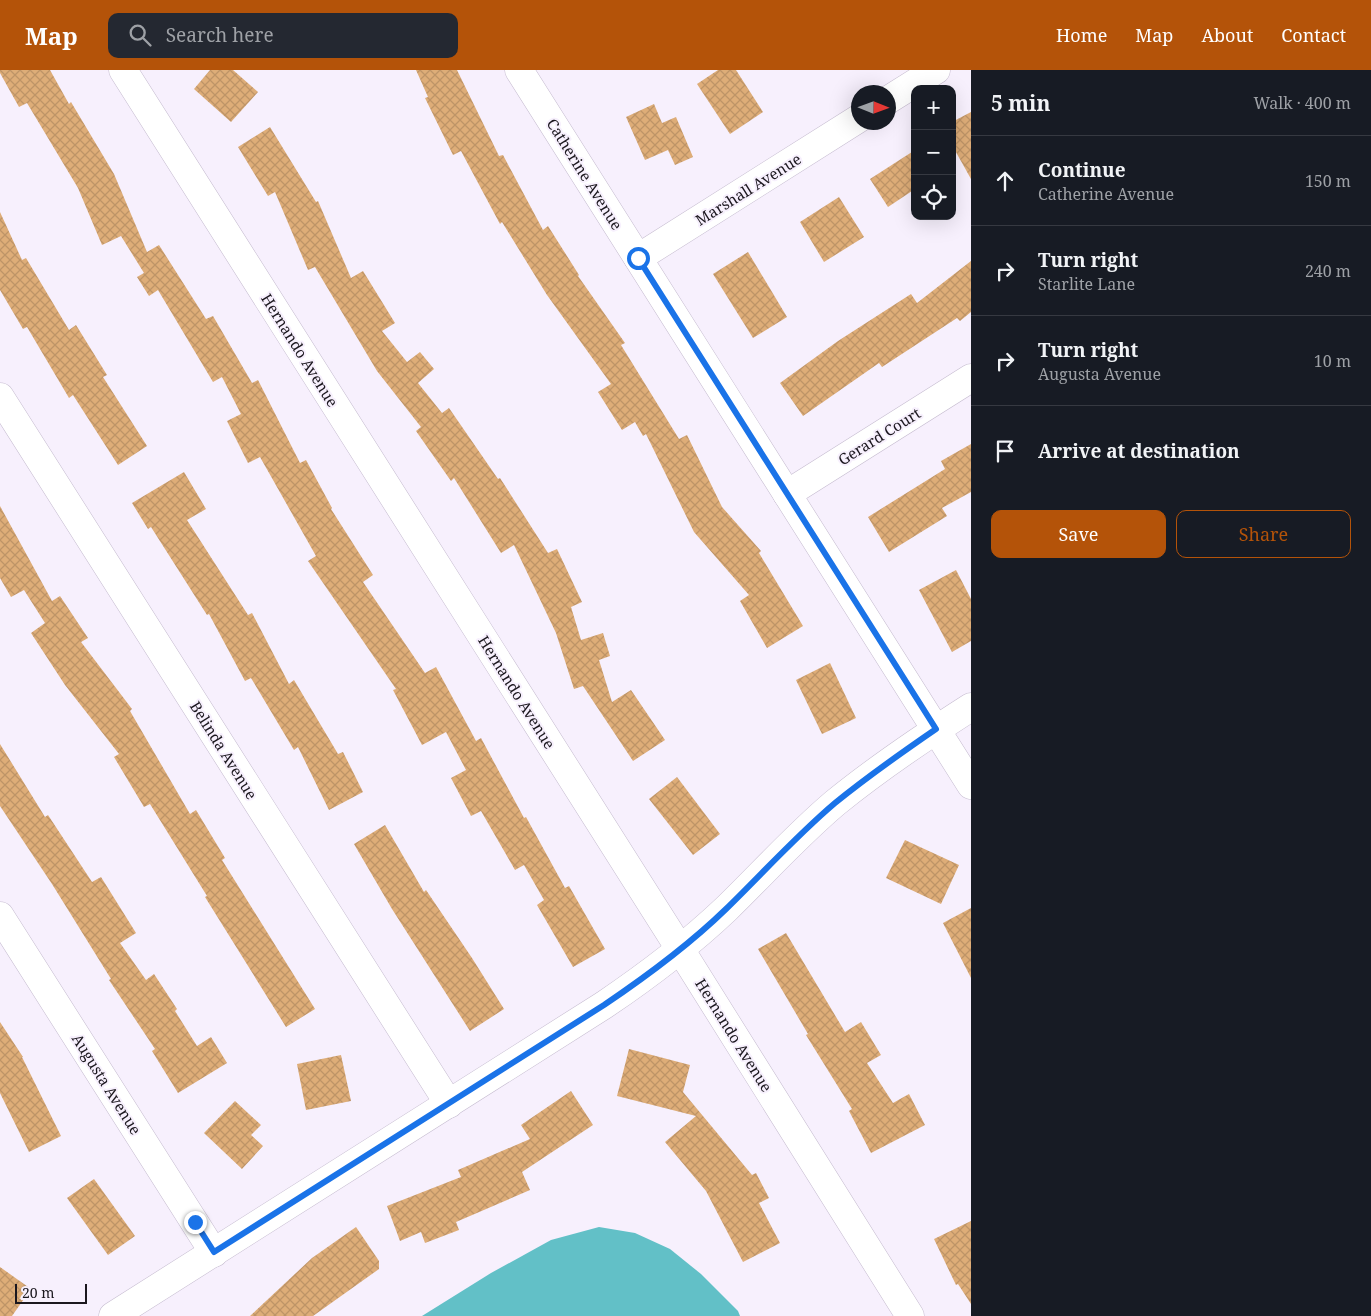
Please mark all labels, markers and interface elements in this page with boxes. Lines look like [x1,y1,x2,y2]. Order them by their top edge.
search box [108,13,458,58]
text: Map [25,19,78,52]
icon: search [126,21,154,49]
text: Search here [166,22,274,48]
text: Home [1056,23,1107,47]
text: Map [1135,23,1173,47]
text: About [1201,23,1253,47]
text: Contact [1281,23,1346,47]
north arrow [851,85,896,130]
map controls [911,85,956,220]
button: + [911,85,956,130]
text: 5 min [991,89,1050,117]
text: Walk · 400 m [1254,92,1351,114]
street label: Catherine Avenue [543,115,627,233]
button: − [911,130,956,175]
street label: Marshall Avenue [691,148,805,230]
text: Continue [1038,157,1126,183]
icon: ahead [991,167,1019,195]
text: 150 m [1305,170,1351,192]
button: locate [911,175,956,220]
text: Catherine Avenue [1038,183,1174,205]
route start [627,247,650,270]
text: Turn right [1038,247,1138,273]
icon: right [991,257,1019,285]
text: 240 m [1305,260,1351,282]
text: Starlite Lane [1038,273,1135,295]
street label: Hernando Avenue [257,290,343,410]
text: Turn right [1038,337,1138,363]
icon: right [991,347,1019,375]
text: 10 m [1314,350,1351,372]
text: Augusta Avenue [1038,363,1161,385]
street label: Gerard Court [834,403,924,469]
icon: arrive [991,437,1019,465]
text: Arrive at destination [1038,438,1240,464]
button: Save [991,510,1166,558]
button: Share [1176,510,1351,558]
street label: Hernando Avenue [474,632,560,752]
street label: Belinda Avenue [186,697,262,803]
street label: Hernando Avenue [691,975,777,1095]
street label: Augusta Avenue [68,1030,146,1138]
route end [184,1211,207,1234]
scale bar [15,1281,88,1304]
text: 20 m [22,1283,55,1302]

